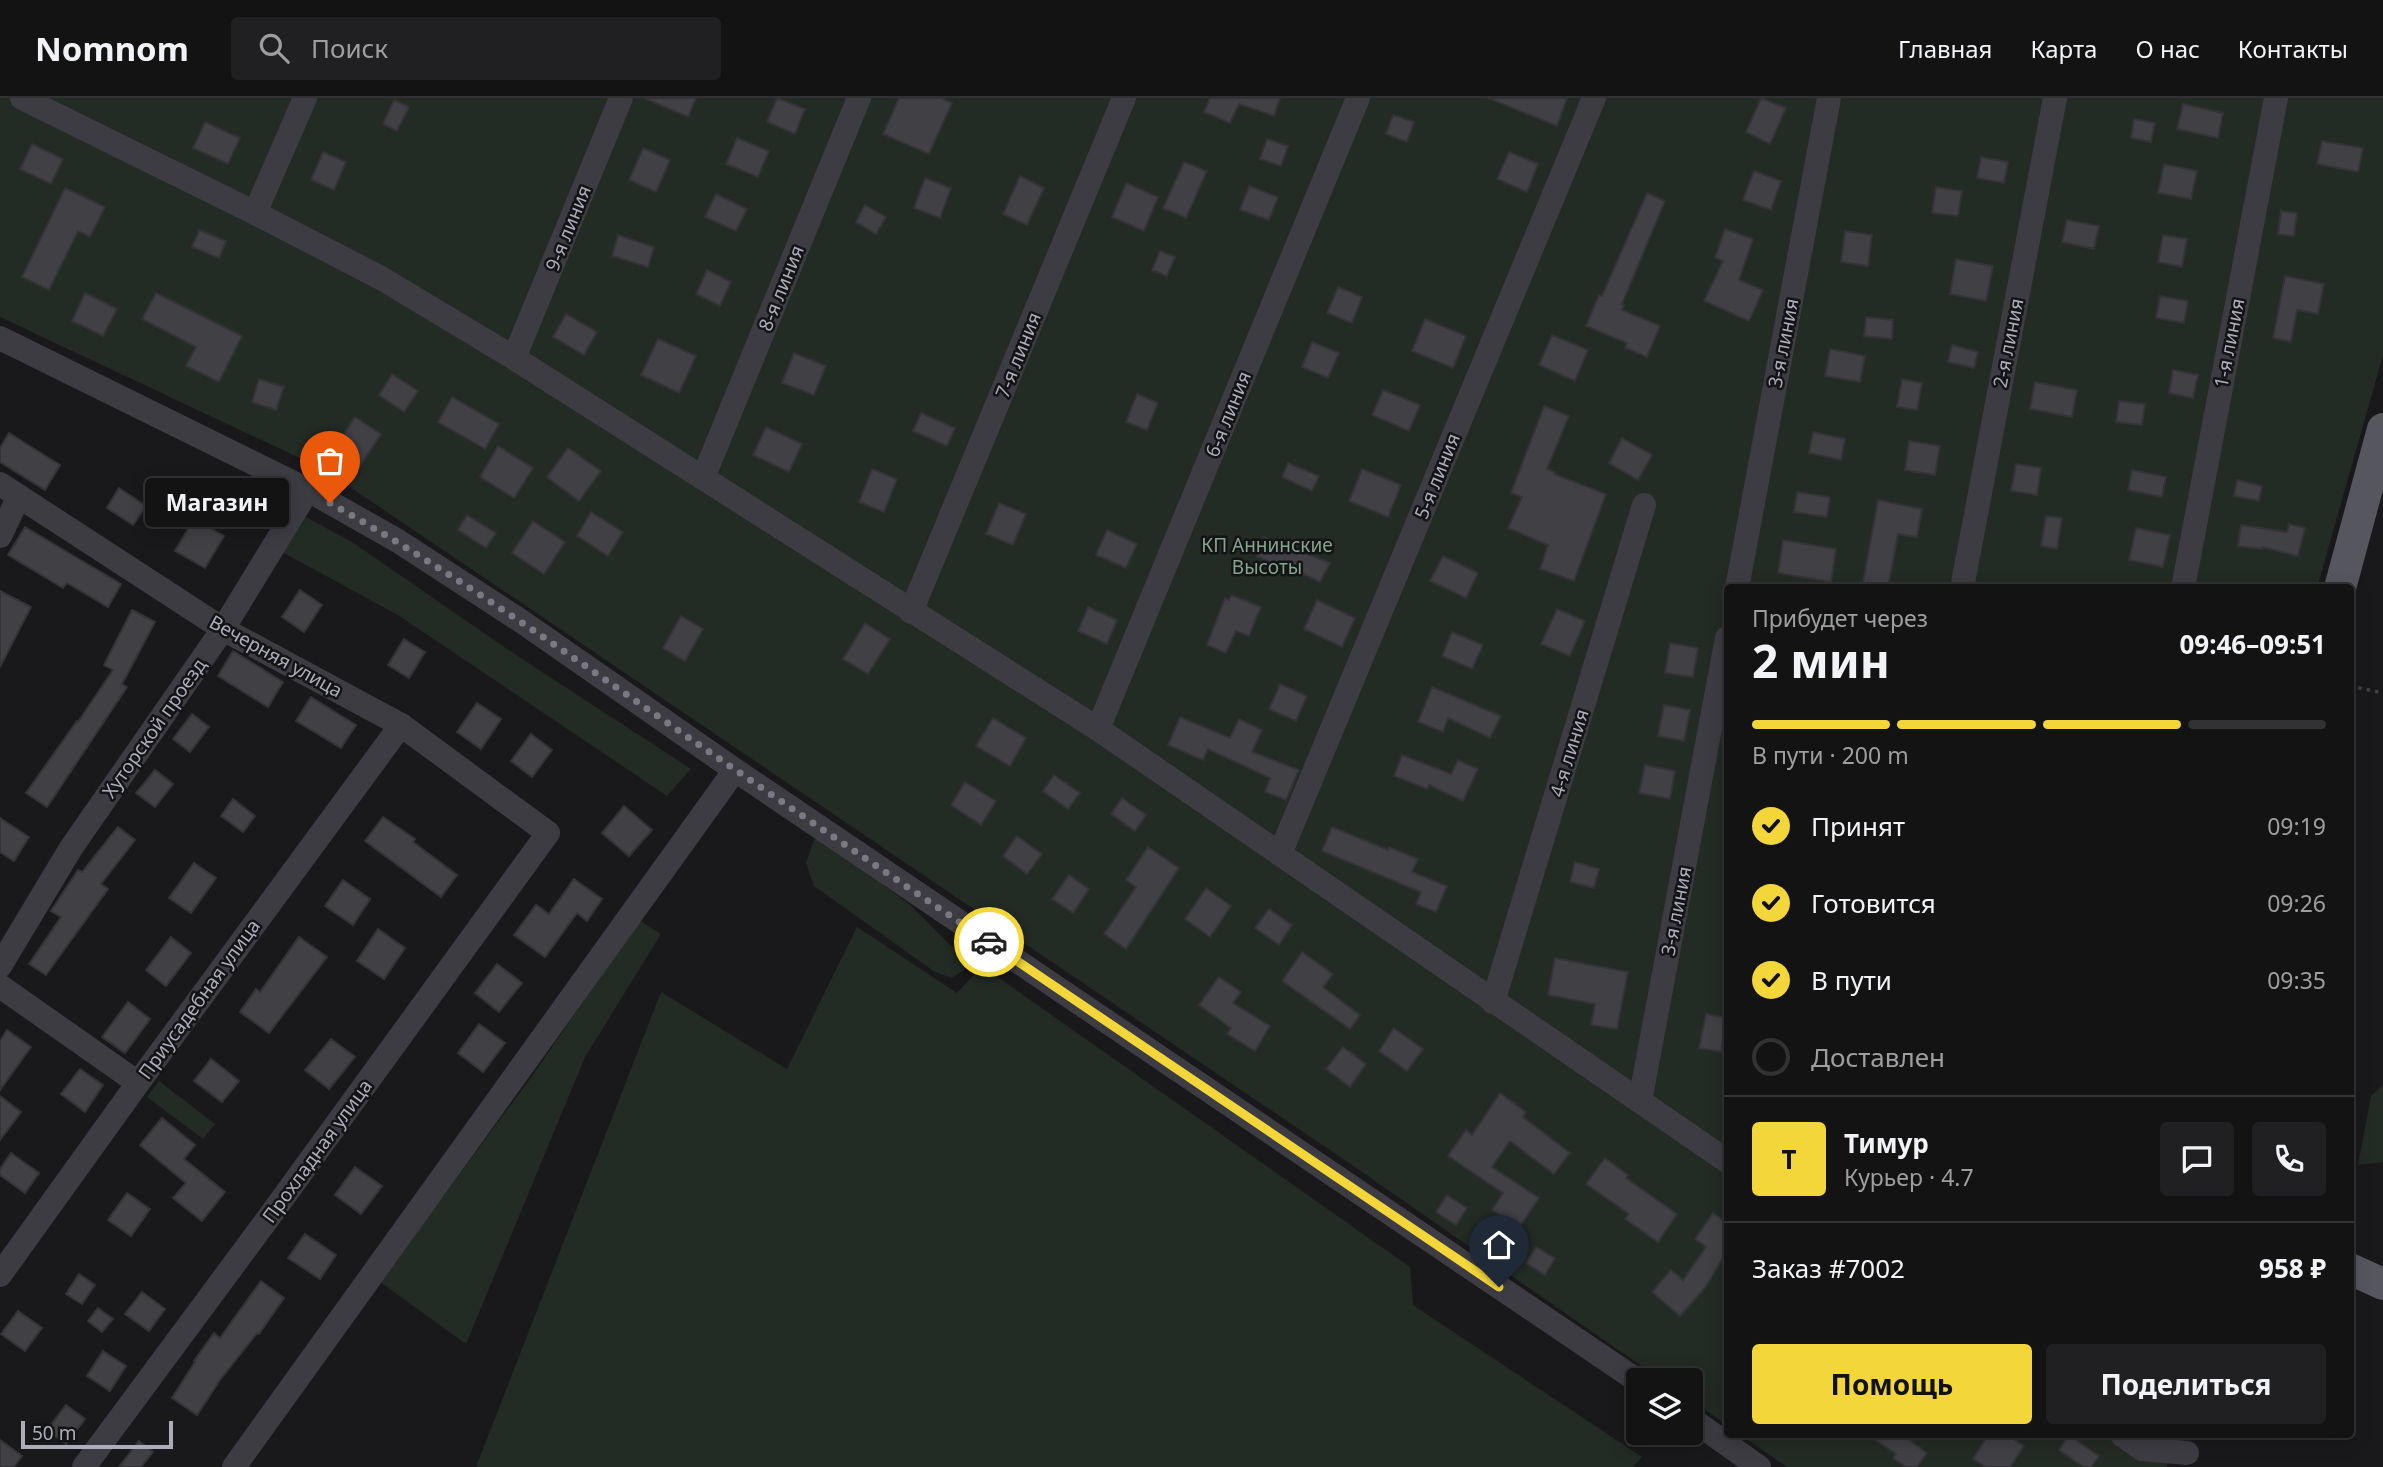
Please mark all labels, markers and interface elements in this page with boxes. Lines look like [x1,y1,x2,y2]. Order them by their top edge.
search box [231,17,721,80]
text: Nomnom [35,26,189,71]
icon: search [255,29,293,67]
text: Поиск [311,30,388,66]
text: Главная [1898,32,1992,65]
text: Карта [2030,32,2097,65]
text: О нас [2135,32,2200,65]
text: Контакты [2238,32,2348,65]
street label: 9-я линия [539,181,597,275]
street label: 8-я линия [752,241,810,335]
street label: 3-я линия [1762,296,1804,390]
street label: 2-я линия [1987,296,2029,390]
street label: 1-я линия [2208,296,2250,390]
street label: 7-я линия [989,308,1047,402]
street label: 6-я линия [1199,367,1257,461]
street label: 5-я линия [1408,429,1466,523]
pin [300,431,360,503]
icon: bag [311,442,349,480]
callout: Магазин [145,478,288,528]
text: Магазин [166,486,268,518]
park label: КП Аннинские Высоты [1201,532,1333,580]
text: Прибудет через [1752,602,1928,634]
street label: Вечерняя улица [205,609,347,703]
text: 09:46–09:51 [2179,626,2326,662]
text: 2 мин [1752,629,1890,691]
street label: Хуторской проезд [96,653,212,803]
street label: 4-я линия [1543,706,1595,800]
text: В пути · 200 m [1752,739,1909,771]
icon: check [1752,807,1790,845]
text: Принят [1811,808,1905,844]
text: 09:19 [2267,810,2326,842]
street label: 3-я линия [1655,864,1697,958]
icon: check [1752,884,1790,922]
text: Готовится [1811,885,1936,921]
text: 09:26 [2267,887,2326,919]
courier [954,907,1024,977]
street label: Приусадебная улица [132,914,266,1084]
icon: car [970,923,1008,961]
icon: check [1752,961,1790,999]
text: В пути [1811,962,1892,998]
text: 09:35 [2267,964,2326,996]
text: Доставлен [1811,1039,1945,1075]
street label: Прохладная улица [256,1074,378,1228]
button: chat [2160,1122,2234,1196]
button: phone [2252,1122,2326,1196]
text: Тимур [1844,1125,1929,1161]
text: Т [1781,1141,1797,1177]
text: Курьер · 4.7 [1844,1161,1974,1193]
pin [1469,1215,1529,1287]
icon: home [1480,1226,1518,1264]
text: Заказ #7002 [1752,1250,1905,1286]
text: 958 ₽ [2259,1250,2326,1286]
button: Помощь [1752,1344,2032,1424]
button: Поделиться [2046,1344,2326,1424]
map controls [1626,1368,1703,1445]
button: layers [1626,1368,1703,1445]
scale bar [21,1418,173,1450]
text: 50 m [32,1420,76,1446]

